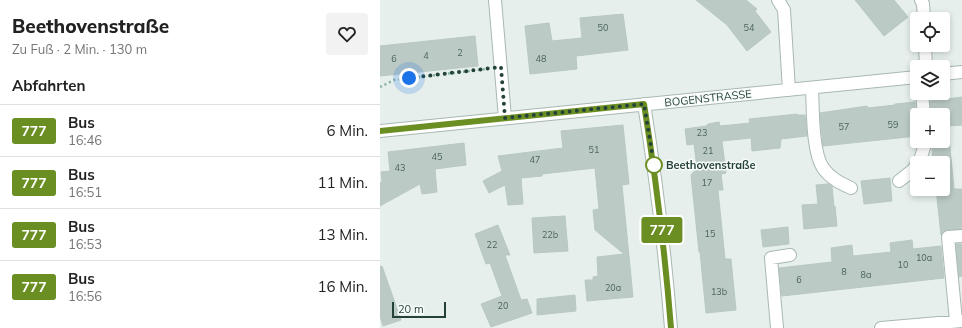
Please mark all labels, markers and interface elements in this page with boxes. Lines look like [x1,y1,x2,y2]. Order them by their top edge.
map controls [910,12,950,196]
button: locate [910,12,950,52]
button: heart [326,13,368,55]
text: Beethovenstraße [12,14,169,38]
house number: 50 [598,22,608,33]
house number: 54 [744,22,755,33]
text: Zu Fuß · 2 Min. · 130 m [12,41,147,57]
house number: 2 [457,47,463,58]
house number: 4 [423,50,429,61]
house number: 6 [391,53,397,64]
house number: 48 [536,53,546,64]
button: layers [910,60,950,100]
your location [399,68,419,88]
text: Abfahrten [12,76,85,95]
street label: BOGENSTRASSE [664,86,752,110]
button: + [910,108,950,148]
text: Bus [68,113,95,132]
house number: 59 [888,119,898,130]
text: 6 Min. [326,121,368,140]
house number: 57 [839,121,849,132]
text: 777 [21,122,47,140]
house number: 23 [697,127,707,138]
text: 16:46 [68,132,102,148]
house number: 51 [589,144,599,155]
house number: 21 [703,145,713,156]
house number: 45 [432,151,443,162]
house number: 47 [530,154,540,165]
marker: Beethovenstraße [645,156,663,174]
button: − [910,156,950,196]
place label: Beethovenstraße [666,158,756,172]
house number: 43 [395,162,405,173]
text: Bus [68,165,95,184]
text: 11 Min. [317,173,368,192]
text: 777 [21,174,47,192]
house number: 17 [702,177,712,188]
text: 16:51 [68,184,102,200]
text: Bus [68,217,95,236]
line badge: 777 [639,217,685,243]
text: 777 [649,221,675,239]
text: 13 Min. [317,225,368,244]
text: 777 [21,226,47,244]
house number: 15 [705,228,716,239]
house number: 22b [542,229,558,240]
text: 16:53 [68,236,102,252]
house number: 22 [487,239,497,250]
house number: 10a [916,252,932,263]
house number: 10 [898,259,908,270]
house number: 8 [841,266,847,277]
text: Bus [68,269,95,288]
house number: 8a [861,269,871,280]
house number: 6 [796,274,802,285]
text: 16 Min. [317,277,368,296]
text: 777 [21,278,47,296]
house number: 20a [605,282,621,293]
house number: 13b [711,286,727,297]
text: 16:56 [68,288,102,304]
scale bar [392,300,446,319]
house number: 20 [498,300,508,311]
text: 20 m [398,302,424,316]

